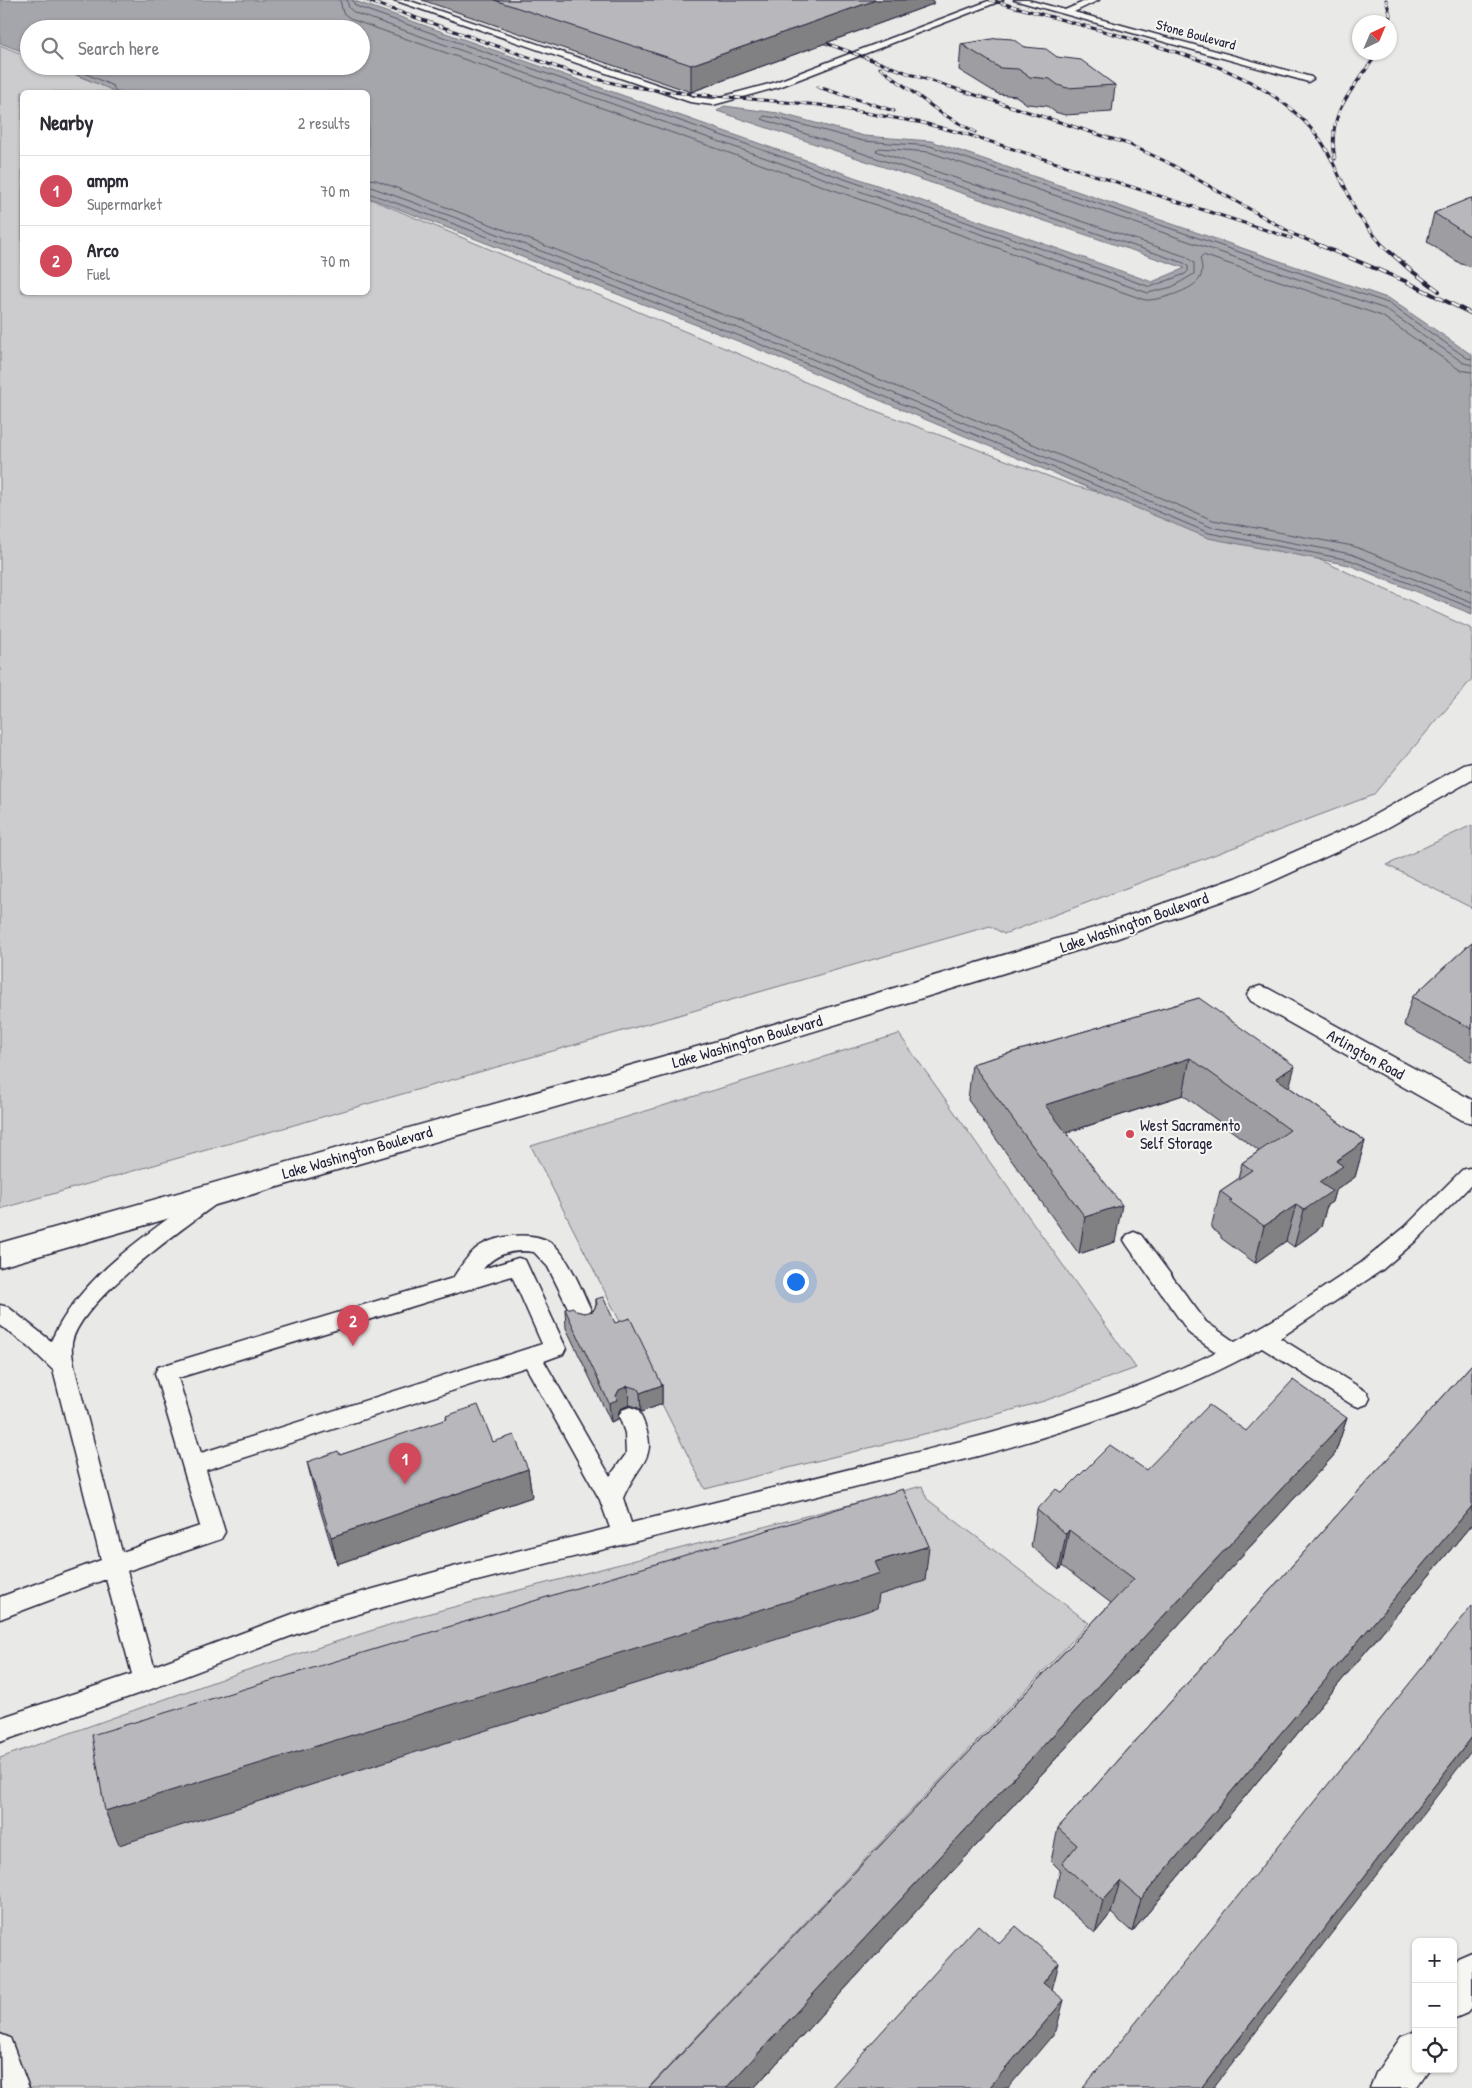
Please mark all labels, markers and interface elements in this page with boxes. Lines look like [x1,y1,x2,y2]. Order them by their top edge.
street label: Stone Boulevard [1154,14,1238,54]
north arrow [1352,15,1397,60]
search box [20,20,370,75]
icon: search [38,34,66,62]
text: Search here [78,35,159,61]
text: Nearby [40,108,93,137]
text: 2 results [298,112,350,134]
text: ampm [87,167,128,193]
text: 1 [53,180,59,202]
text: 70 m [320,180,350,202]
text: Supermarket [87,193,162,215]
text: Arco [87,237,119,263]
text: 2 [52,250,60,272]
text: 70 m [320,250,350,272]
text: Fuel [87,263,110,285]
street label: Lake Washington Boulevard [1057,886,1211,958]
street label: Lake Washington Boulevard [669,1009,825,1073]
street label: Arlington Road [1323,1024,1409,1084]
place label: West Sacramento Self Storage [1140,1114,1241,1154]
street label: Lake Washington Boulevard [279,1120,435,1184]
marker: West Sacramento Self Storage [1124,1128,1136,1140]
your location [783,1269,809,1295]
pin: 2 [337,1305,369,1346]
pin: 1 [389,1443,421,1484]
map controls [1412,1938,1457,2073]
button: + [1412,1938,1457,1983]
button: − [1412,1983,1457,2028]
button: locate [1412,2028,1457,2073]

